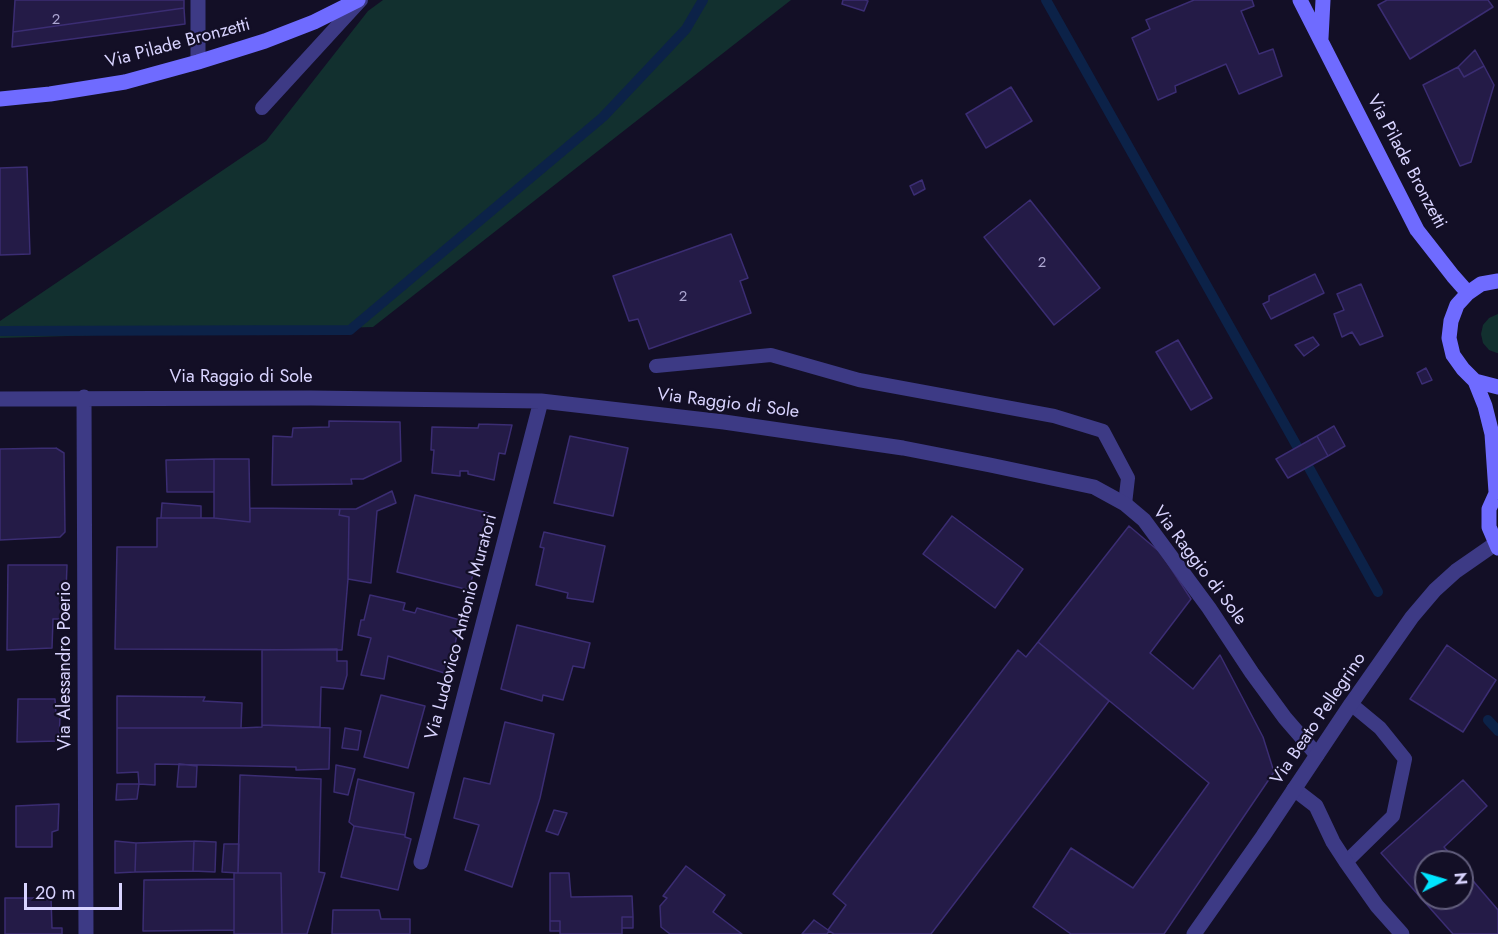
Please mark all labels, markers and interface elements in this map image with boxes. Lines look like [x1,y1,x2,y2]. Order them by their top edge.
house number: 2 [52,11,60,29]
street label: Via Pilade Bronzetti [103,14,253,74]
street label: Via Pilade Bronzetti [1362,91,1450,233]
house number: 2 [1038,254,1046,272]
house number: 2 [679,288,687,306]
street label: Via Raggio di Sole [169,367,313,389]
street label: Via Raggio di Sole [656,385,800,423]
street label: Via Raggio di Sole [1147,502,1251,630]
street label: Via Ludovico Antonio Muratori [421,512,503,742]
street label: Via Alessandro Poerio [55,581,77,751]
street label: Via Beato Pellegrino [1267,649,1371,789]
north arrow [1414,850,1474,910]
scale bar [27,871,124,909]
text: N [1448,871,1472,886]
text: 20 m [35,880,75,906]

